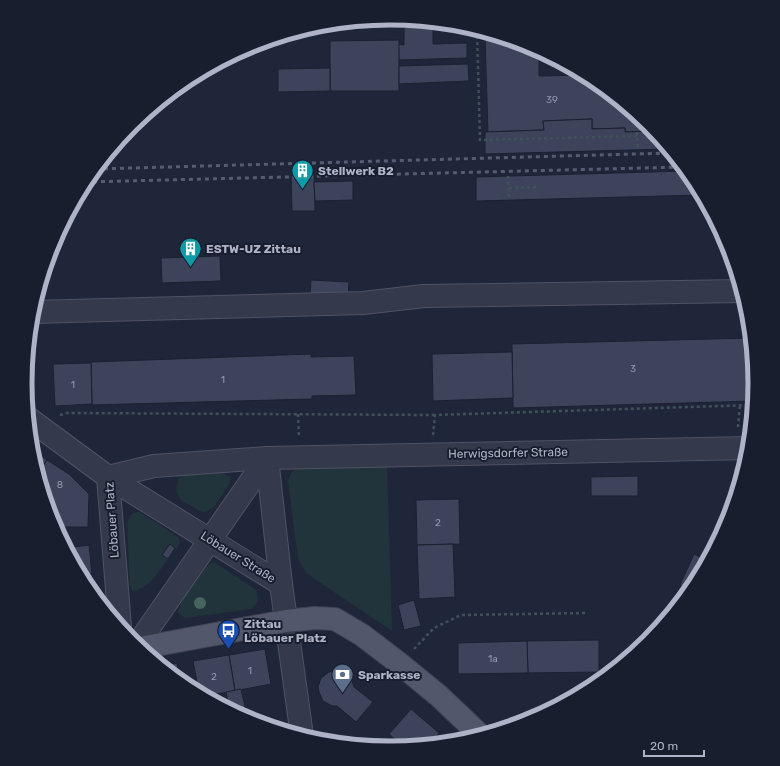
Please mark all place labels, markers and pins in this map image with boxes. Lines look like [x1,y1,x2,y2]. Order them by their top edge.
building icon: Stellwerk B2 [290,158,316,191]
place label: Stellwerk B2 [318,164,394,178]
building icon: ESTW-UZ Zittau [178,236,204,269]
place label: ESTW-UZ Zittau [206,242,301,256]
place label: Zittau Löbauer Platz [244,617,327,645]
bus stop icon: Zittau Löbauer Platz [215,618,241,651]
bank icon: Sparkasse [329,662,355,695]
place label: Sparkasse [358,668,420,682]

